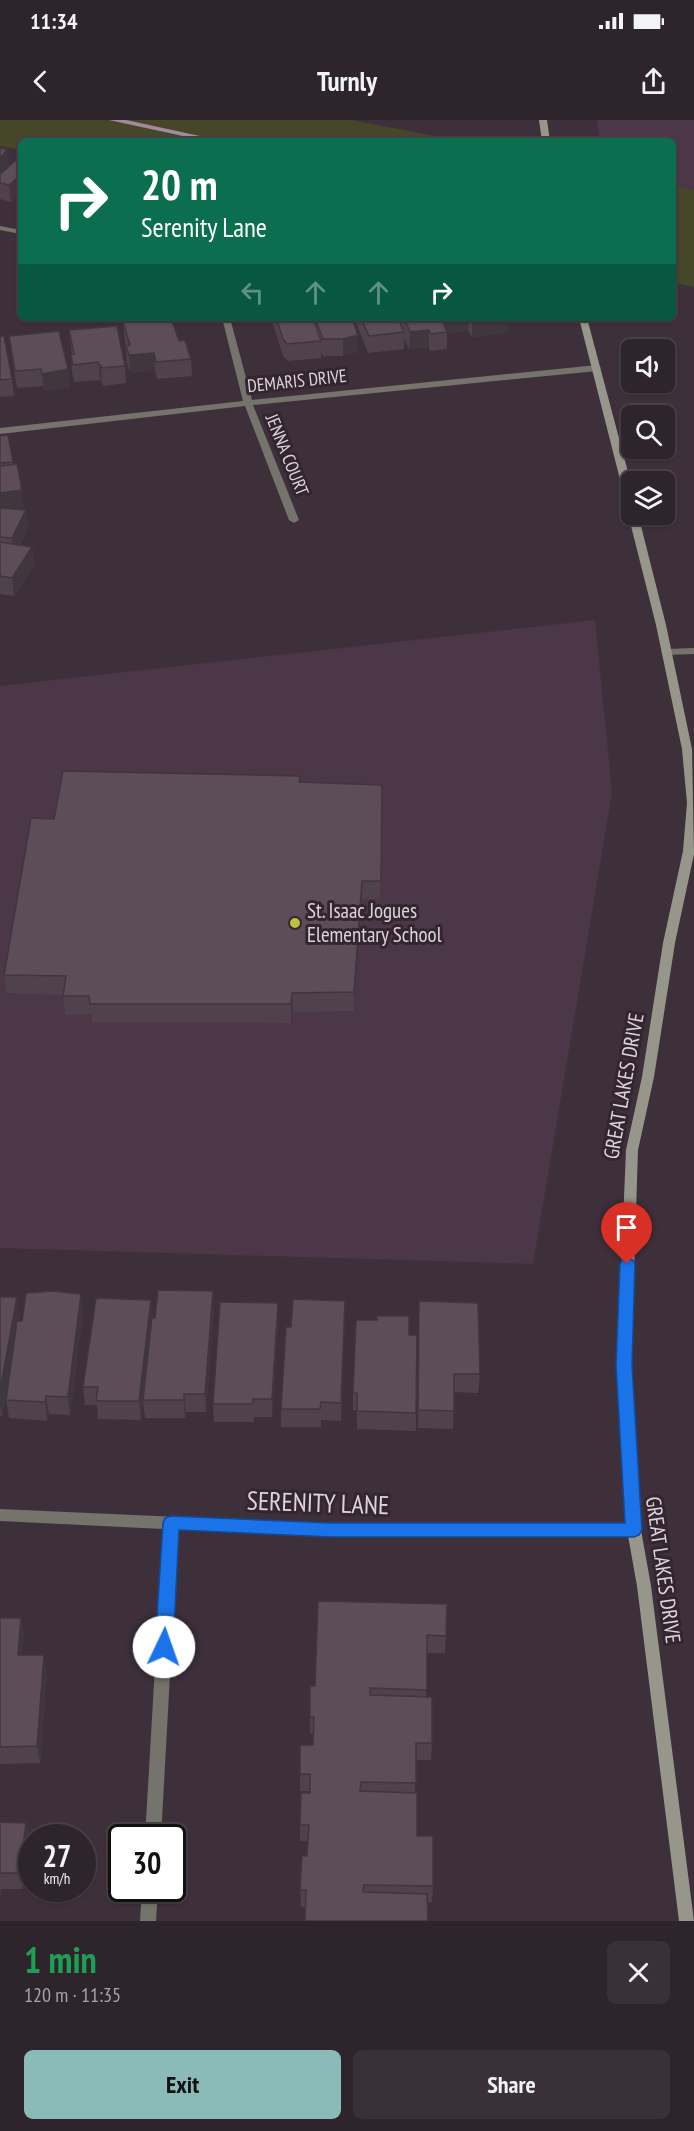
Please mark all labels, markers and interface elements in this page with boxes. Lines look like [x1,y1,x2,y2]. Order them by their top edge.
text: 11:34 [30,7,78,35]
text: Turnly [317,64,377,98]
icon: back [24,65,57,98]
icon: share [637,65,670,98]
text: 20 m [141,157,218,212]
icon: right [42,162,120,240]
text: Serenity Lane [141,210,267,244]
icon: left [236,276,269,309]
icon: ahead [299,276,332,309]
icon: ahead [362,276,395,309]
icon: right [425,276,458,309]
map controls [621,339,675,525]
button: sound [621,339,675,393]
street label: DEMARIS DRIVE [246,364,348,397]
button: search [621,405,675,459]
street label: JENNA COURT [260,410,314,499]
button: layers [621,471,675,525]
place label: St. Isaac Jogues Elementary School [307,897,442,948]
marker: St. Isaac Jogues Elementary School [288,916,302,930]
street label: GREAT LAKES DRIVE [597,1011,650,1161]
pin [601,1202,652,1264]
icon: arrive [610,1211,643,1244]
street label: SERENITY LANE [246,1484,390,1521]
street label: GREAT LAKES DRIVE [640,1495,687,1645]
position arrow [132,1615,196,1679]
speed limit sign: 30 [108,1824,186,1902]
text: 27 [43,1836,71,1875]
text: km/h [44,1869,70,1888]
text: 1 min [24,1936,97,1983]
button: close [607,1941,670,2004]
text: 120 m · 11:35 [24,1982,121,2008]
button: Exit [24,2050,341,2119]
button: Share [353,2050,670,2119]

